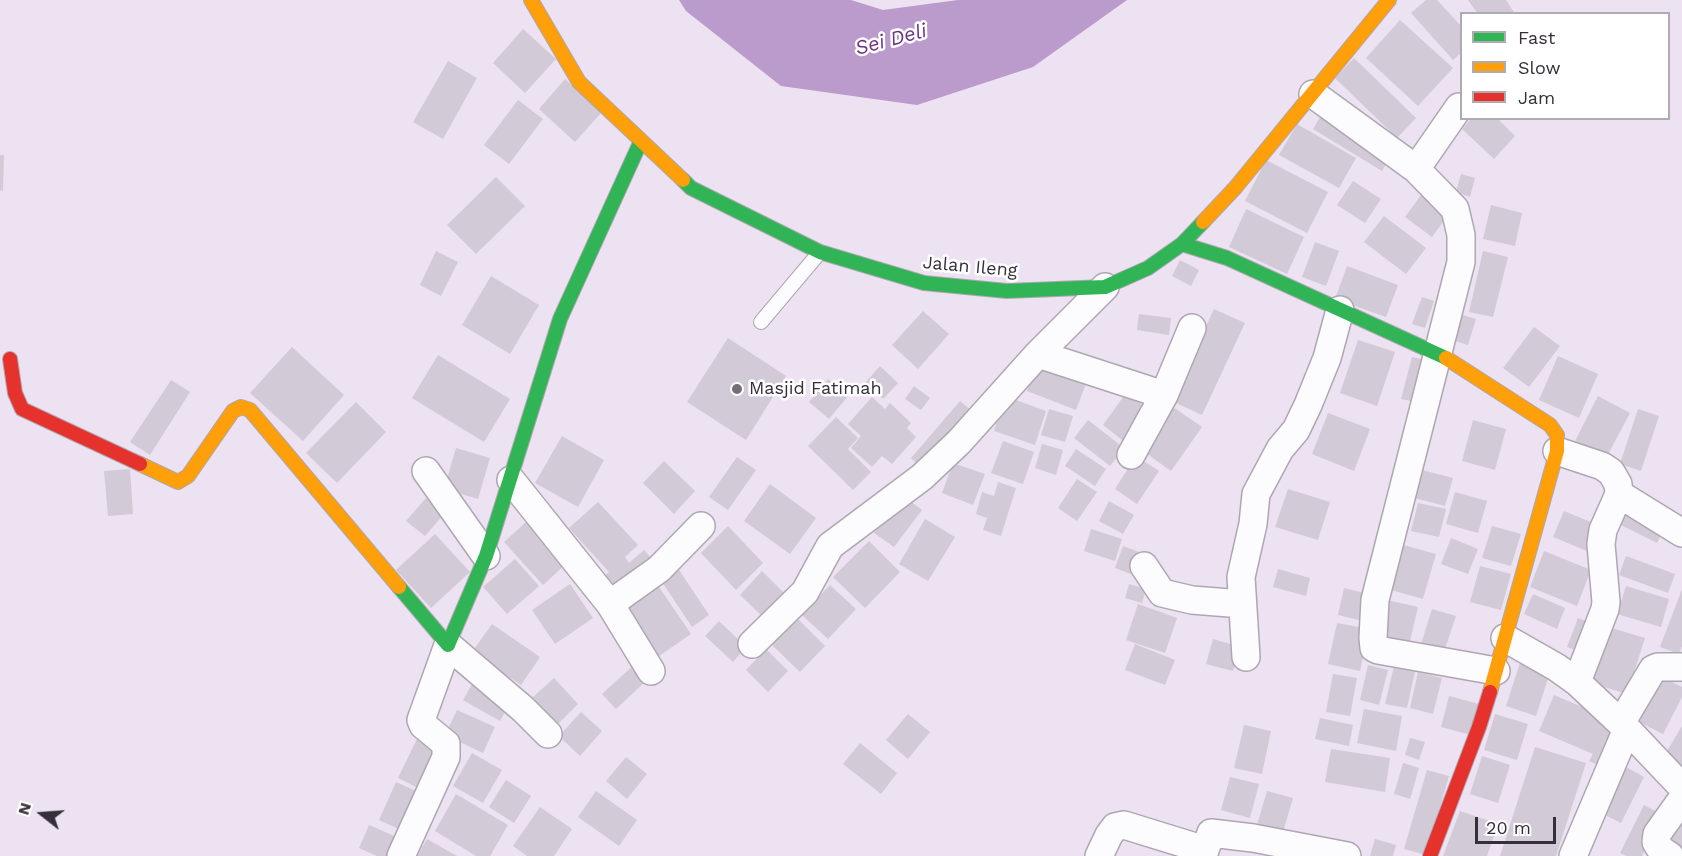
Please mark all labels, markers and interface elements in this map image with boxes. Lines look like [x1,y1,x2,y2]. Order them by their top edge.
legend [1460,12,1670,120]
water label: Sei Deli [853,19,929,61]
text: Fast [1518,27,1555,48]
text: Slow [1518,57,1561,78]
text: Jam [1518,87,1555,108]
street label: Jalan Ileng [922,252,1018,282]
place label: Masjid Fatimah [749,378,882,400]
marker: Masjid Fatimah [730,382,744,396]
north arrow [12,784,72,844]
text: N [13,800,35,817]
scale bar [1478,805,1559,843]
text: 20 m [1486,817,1531,838]

